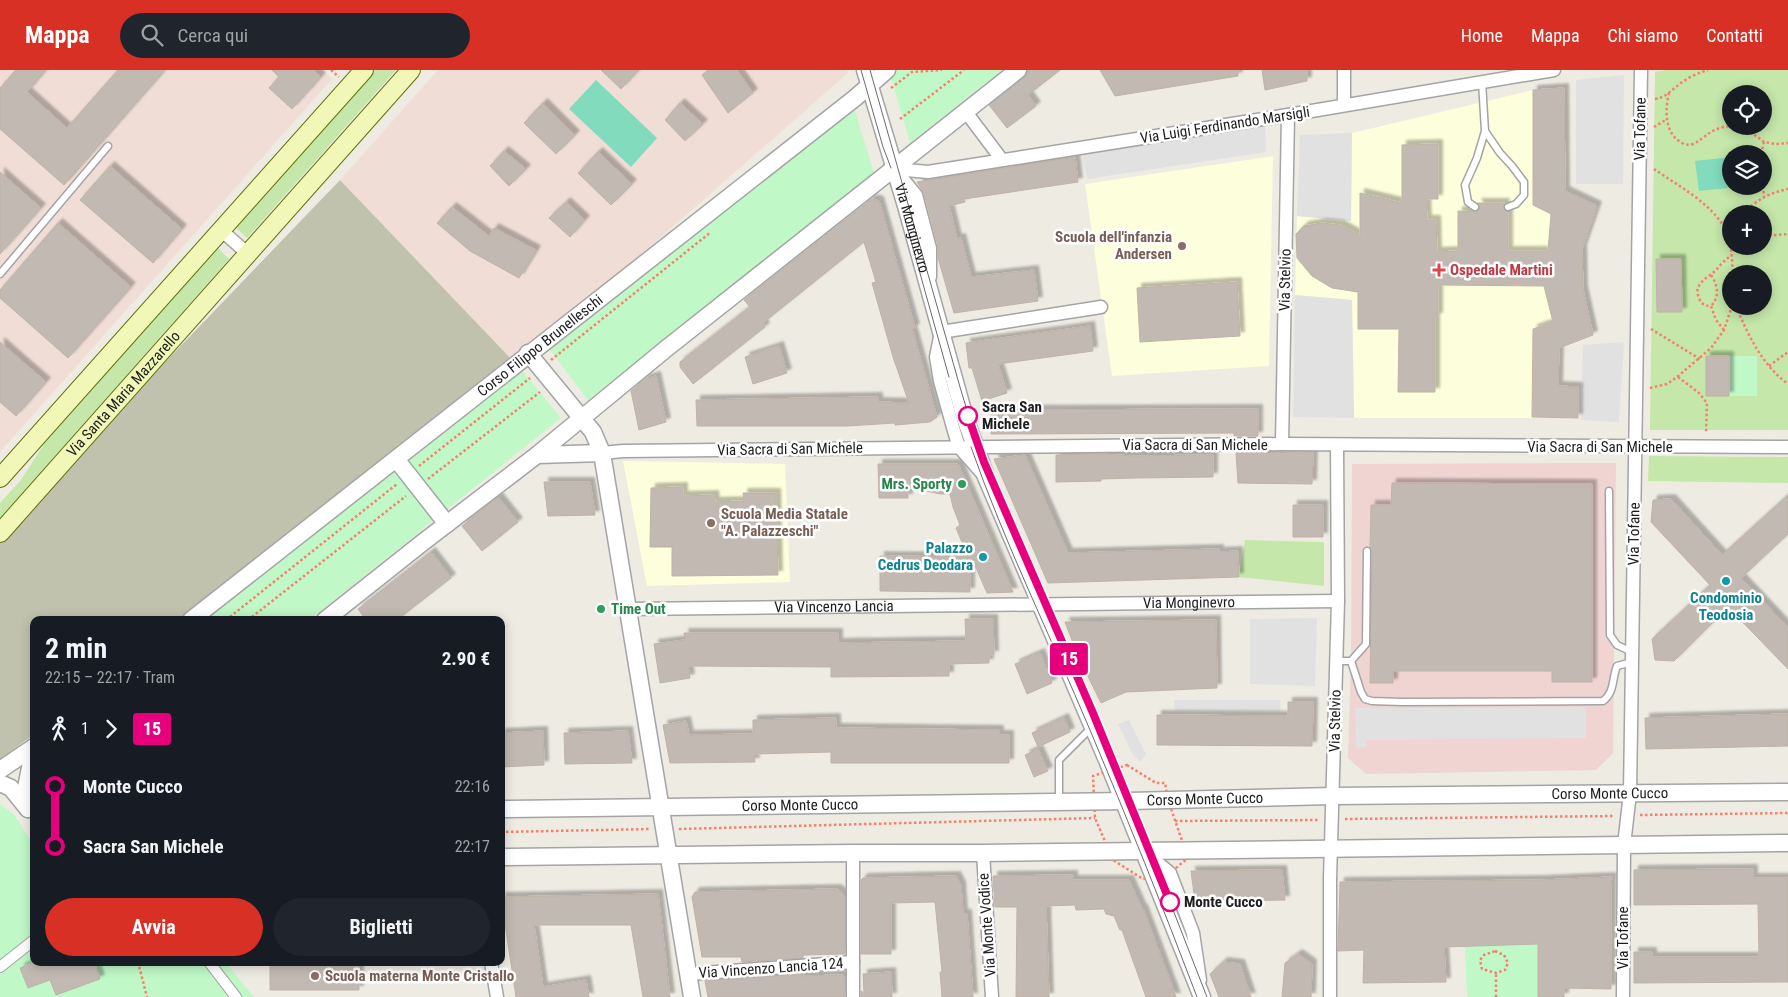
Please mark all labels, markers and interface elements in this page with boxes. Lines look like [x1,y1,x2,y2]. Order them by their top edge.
search box [120,13,470,58]
text: Mappa [25,21,90,49]
icon: search [138,21,166,49]
text: Cerca qui [178,24,248,47]
text: Home [1461,25,1503,46]
text: Mappa [1531,25,1580,46]
text: Chi siamo [1608,25,1678,46]
text: Contatti [1706,25,1763,46]
map controls [1722,85,1772,315]
button: locate [1722,85,1772,135]
street label: Via Tofane [1630,97,1650,161]
street label: Via Luigi Ferdinando Marsigli [1139,103,1311,147]
button: layers [1722,145,1772,195]
street label: Via Monginevro [891,181,933,275]
button: + [1722,205,1772,255]
place label: Scuola dell'infanzia Andersen [1055,228,1172,263]
marker: Scuola dell'infanzia Andersen [1176,240,1188,252]
street label: Via Stelvio [1275,249,1295,311]
place label: Ospedale Martini [1450,261,1553,279]
marker: Ospedale Martini [1432,263,1446,277]
button: − [1722,265,1772,315]
street label: Corso Filippo Brunelleschi [474,291,606,400]
street label: Via Santa Maria Mazzarello [63,327,184,460]
place label: Sacra San Michele [982,398,1042,433]
marker: Sacra San Michele [958,406,978,426]
street label: Via Sacra di San Michele [1122,436,1268,454]
street label: Via Sacra di San Michele [1527,438,1673,456]
street label: Via Sacra di San Michele [717,439,863,459]
place label: Mrs. Sporty [881,475,952,493]
marker: Mrs. Sporty [956,478,968,490]
street label: Via Tofane [1624,502,1644,566]
place label: Scuola Media Statale "A. Palazzeschi" [721,505,848,540]
marker: Scuola Media Statale "A. Palazzeschi" [705,517,717,529]
place label: Palazzo Cedrus Deodara [878,539,973,574]
marker: Palazzo Cedrus Deodara [977,551,989,563]
marker: Condominio Teodosia [1720,575,1732,587]
place label: Condominio Teodosia [1690,589,1762,624]
street label: Via Monginevro [1143,593,1235,612]
street label: Via Vincenzo Lancia [774,597,894,616]
place label: Time Out [611,600,666,618]
marker: Time Out [595,603,607,615]
text: 2 min [45,632,107,665]
line badge: 15 [1046,643,1092,675]
text: 2.90 € [442,647,490,670]
text: 15 [1060,648,1078,669]
text: 22:15 – 22:17 · Tram [45,668,175,687]
street label: Via Stelvio [1325,690,1345,752]
icon: walk [45,715,73,743]
icon: forward [97,715,125,743]
text: 15 [143,718,161,739]
text: 1 [81,719,89,738]
text: Monte Cucco [83,775,183,798]
text: 22:16 [455,777,490,796]
street label: Corso Monte Cucco [1551,784,1668,803]
street label: Corso Monte Cucco [1146,789,1263,810]
street label: Corso Monte Cucco [742,795,858,815]
text: Sacra San Michele [83,835,223,858]
text: 22:17 [455,837,490,856]
street label: Via Monte Vodice [974,873,1000,977]
marker: Monte Cucco [1160,892,1180,912]
place label: Monte Cucco [1184,893,1263,911]
button: Avvia [45,898,263,956]
button: Biglietti [273,898,490,956]
street label: Via Tofane [1614,906,1632,970]
street label: Via Vincenzo Lancia 124 [698,954,844,982]
place label: Scuola materna Monte Cristallo [325,967,514,985]
marker: Scuola materna Monte Cristallo [309,970,321,982]

